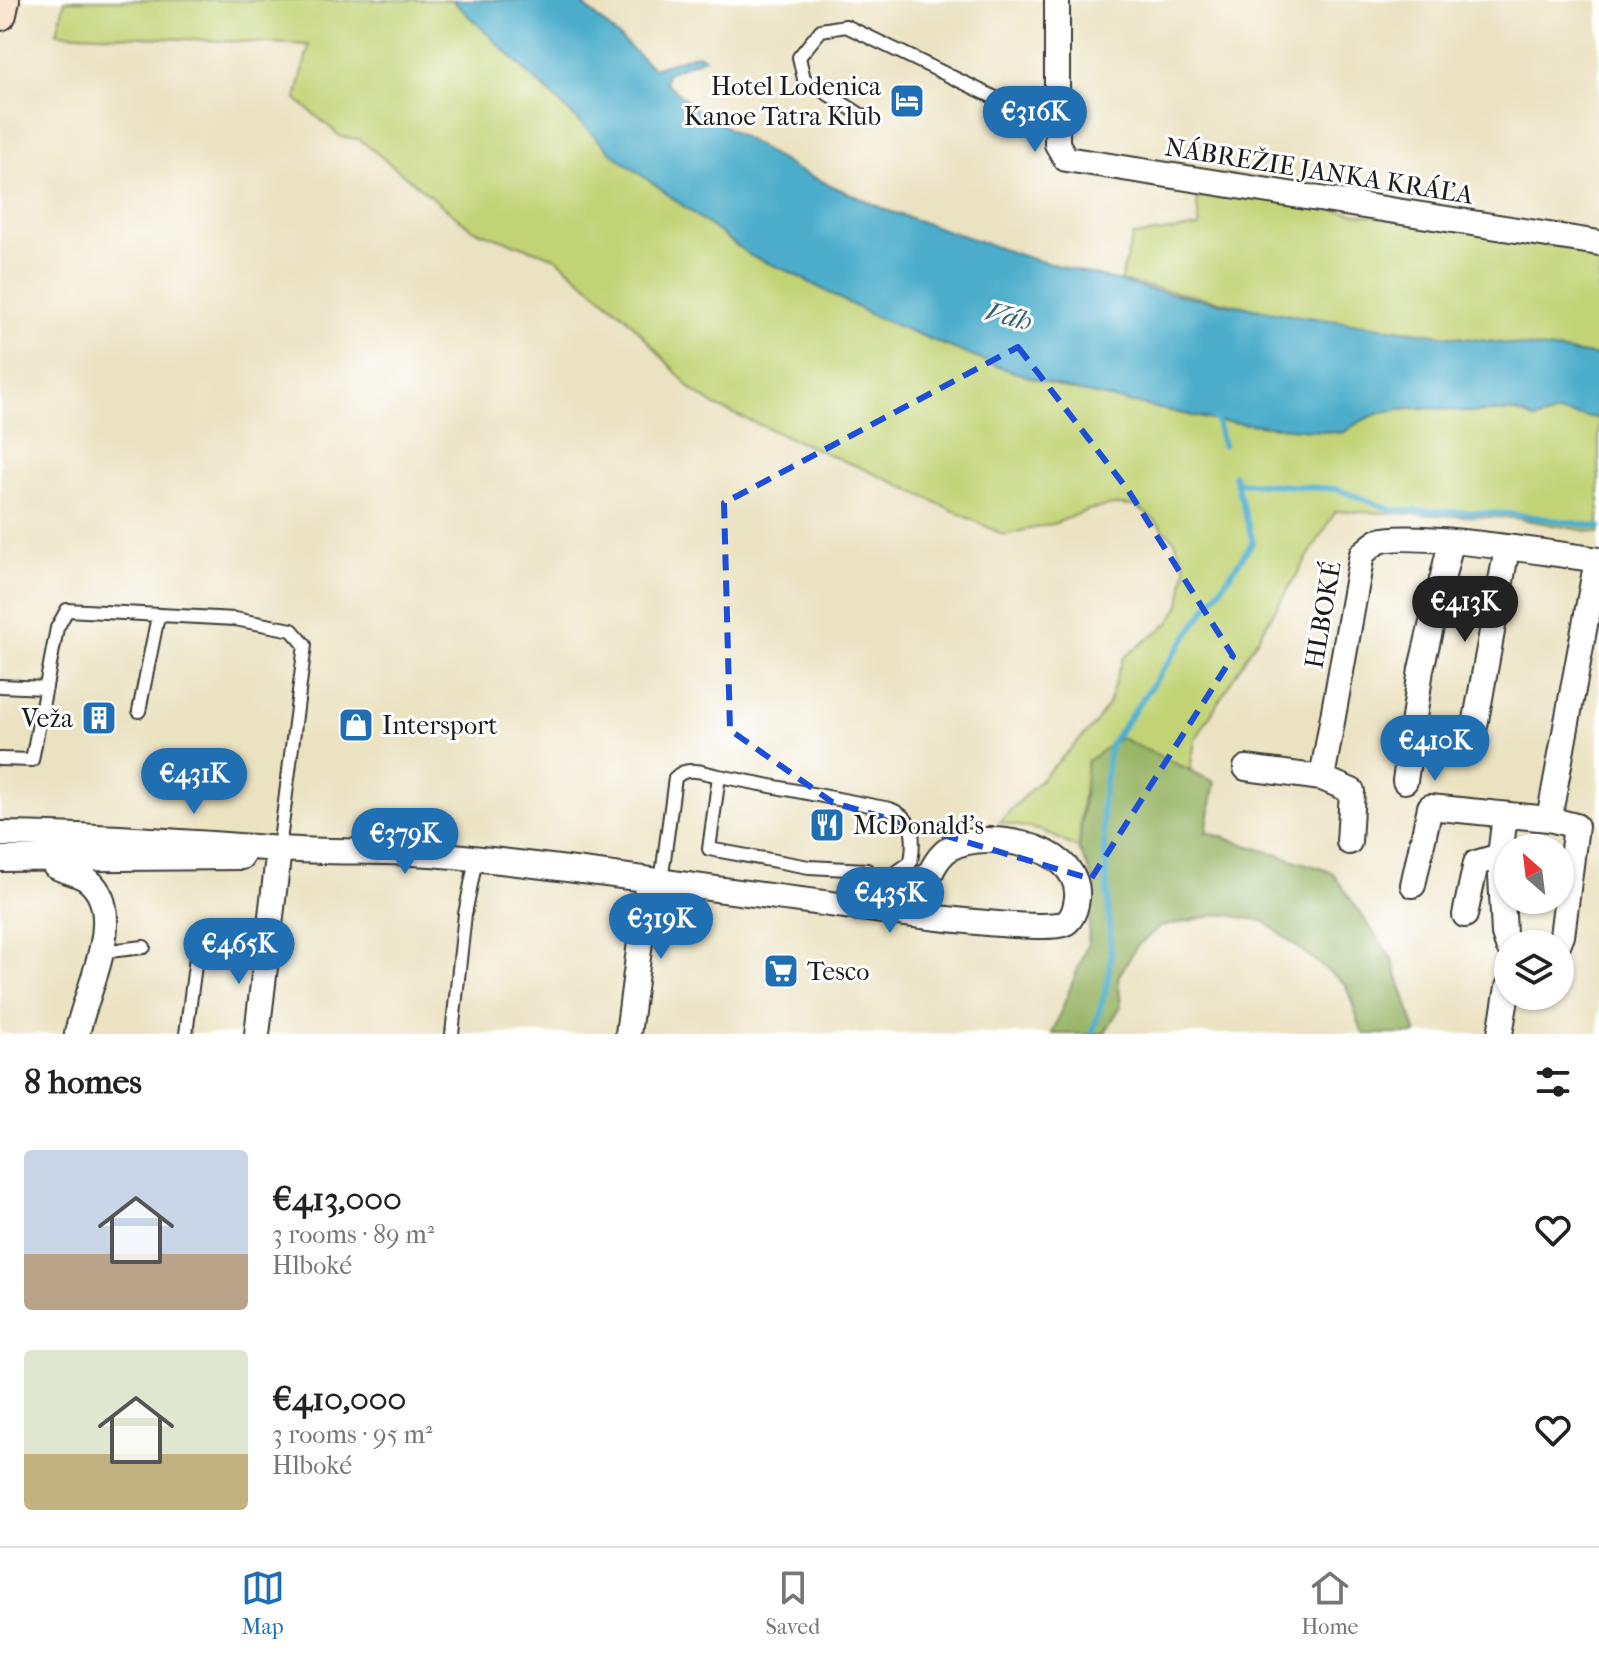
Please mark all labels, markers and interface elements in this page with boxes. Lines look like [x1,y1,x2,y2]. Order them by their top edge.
place label: Hotel Lodenica Kanoe Tatra Klub [684,71,882,132]
hotel icon: Hotel Lodenica Kanoe Tatra Klub [888,82,926,120]
pin: €316K [979,86,1091,154]
text: €316K [1001,96,1069,127]
street label: NÁBREŽIE JANKA KRÁĽA [1163,130,1477,211]
water label: Váh [982,294,1036,338]
street label: HLBOKÉ [1297,559,1348,671]
pin: €413K [1409,576,1521,644]
text: €413K [1430,586,1500,617]
building icon: Veža [80,699,118,737]
place label: Veža [20,703,74,734]
shop icon: Intersport [337,706,375,744]
place label: Intersport [382,710,498,741]
pin: €410K [1379,715,1491,783]
text: €410K [1398,725,1472,756]
pin: €431K [138,748,250,816]
text: €431K [159,758,229,789]
restaurant icon: McDonald's [808,806,846,844]
pin: €379K [349,808,461,876]
place label: McDonald's [853,810,984,841]
text: €379K [369,818,441,849]
north arrow [1494,834,1574,914]
map controls [1494,834,1574,1010]
pin: €435K [834,867,946,935]
text: €435K [854,877,926,908]
pin: €319K [605,893,717,961]
text: €319K [627,903,695,934]
pin: €465K [183,918,295,986]
text: €465K [201,928,277,959]
button: layers [1494,930,1574,1010]
supermarket icon: Tesco [762,952,800,990]
place label: Tesco [807,956,869,987]
icon: filters [1531,1060,1575,1104]
text: 8 homes [24,1062,142,1102]
text: €413,000 [272,1179,402,1219]
icon: home [88,1182,184,1278]
icon: heart [1531,1208,1575,1252]
text: 3 rooms · 89 m² [272,1219,434,1250]
text: Hlboké [272,1250,352,1281]
text: €410,000 [272,1379,406,1419]
icon: home [88,1382,184,1478]
icon: heart [1531,1408,1575,1452]
text: 3 rooms · 95 m² [272,1419,432,1450]
text: Hlboké [272,1450,352,1481]
tab: Map [241,1566,285,1640]
tab: Saved [766,1566,820,1640]
tab: Home [1301,1566,1358,1640]

